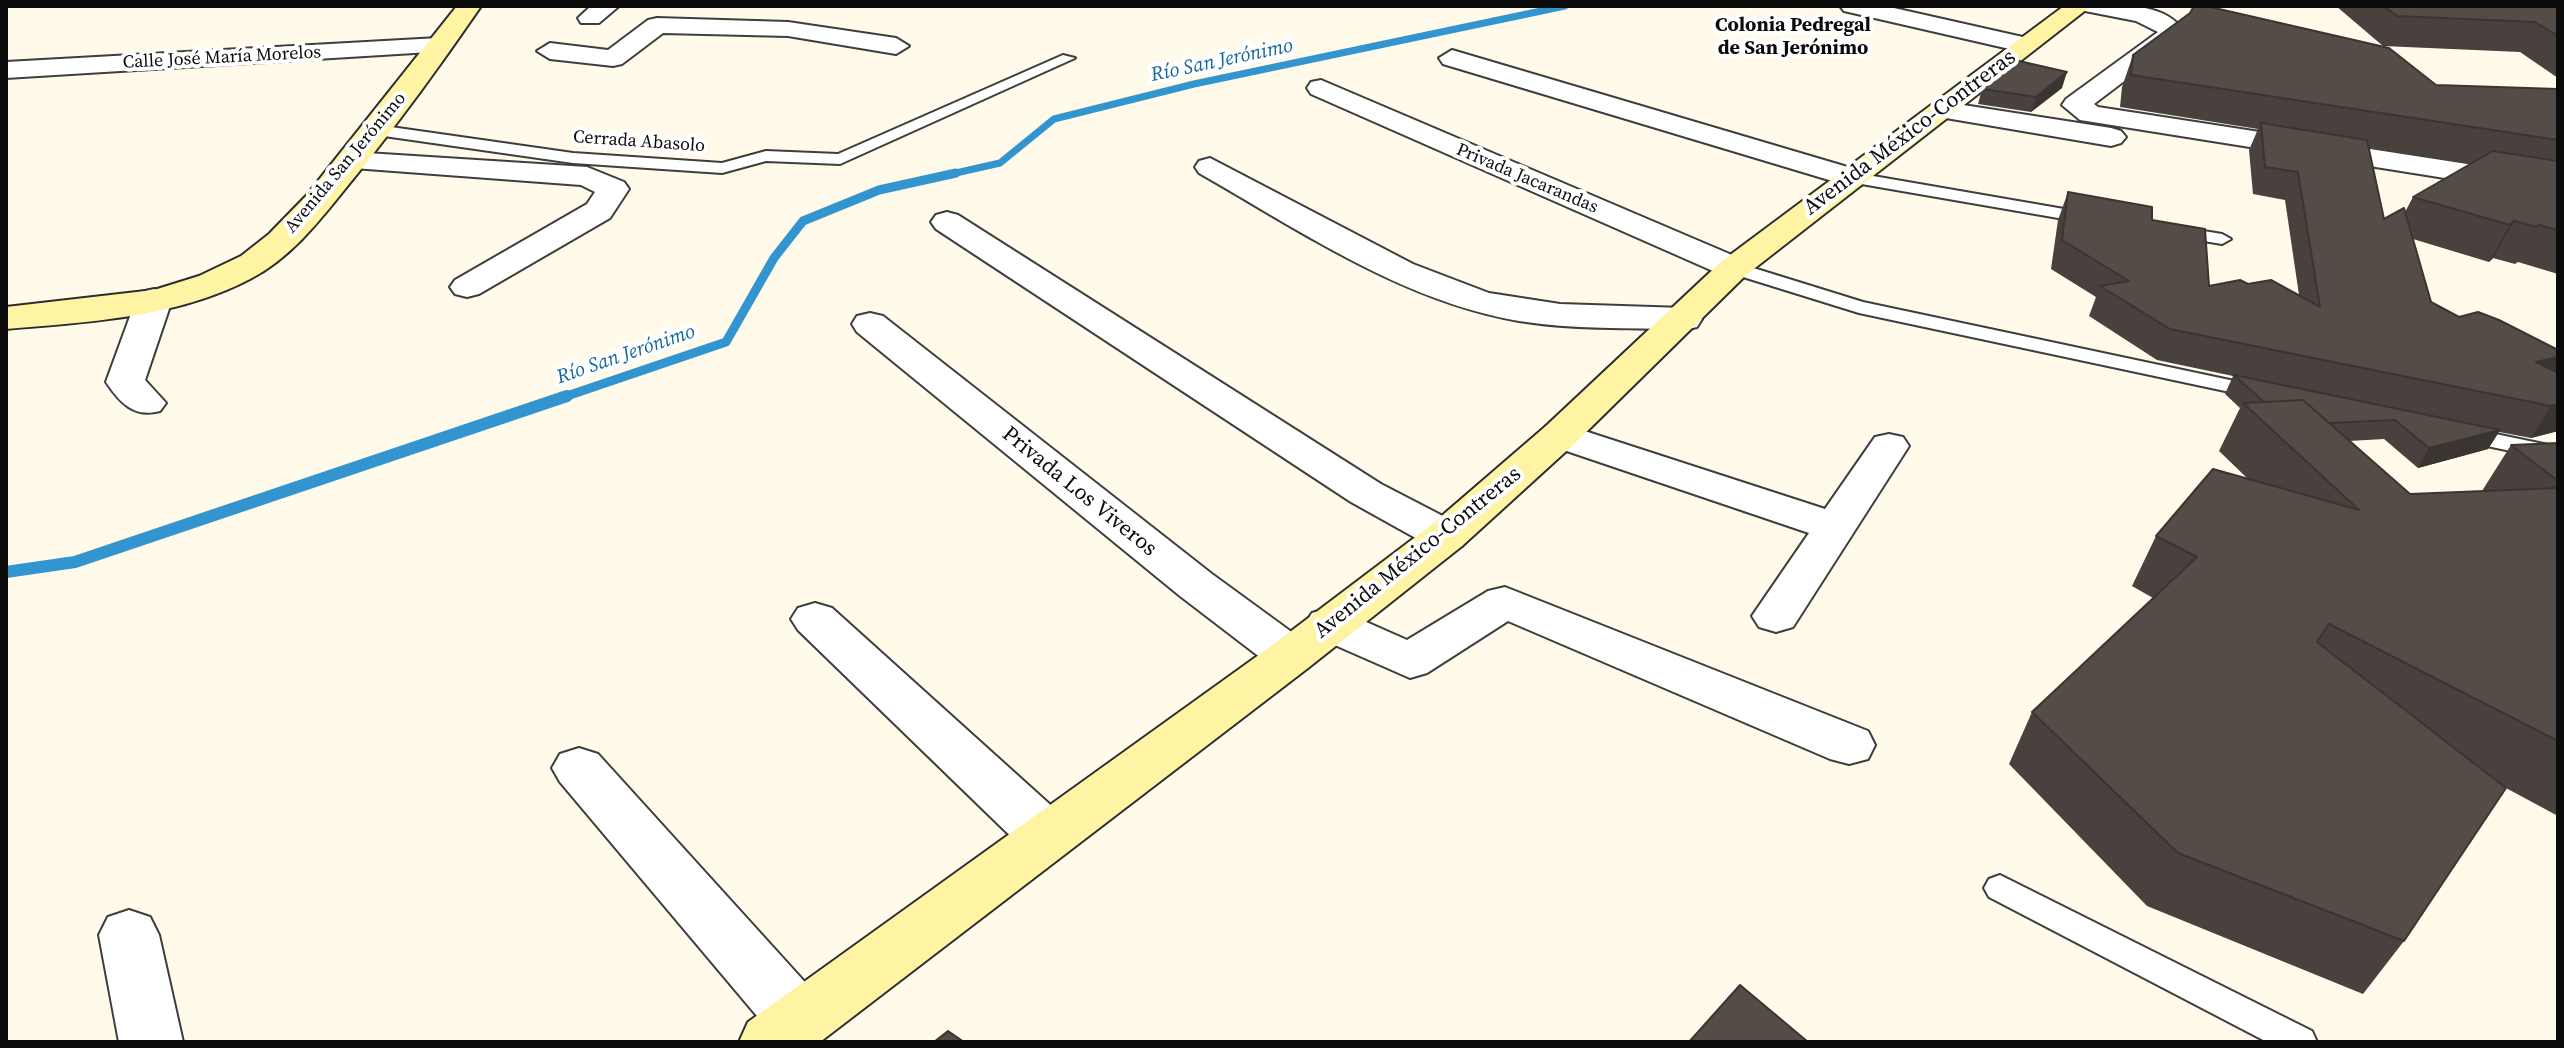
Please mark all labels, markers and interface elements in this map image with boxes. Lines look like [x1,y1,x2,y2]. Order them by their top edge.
district label: Colonia Pedregal de San Jerónimo [1715,14,1871,61]
water label: Río San Jerónimo [1149,34,1295,88]
street label: Calle José María Morelos [122,42,322,74]
street label: Avenida México-Contreras [1799,45,2021,221]
street label: Avenida San Jerónimo [281,88,411,238]
street label: Cerrada Abasolo [572,127,706,157]
street label: Privada Jacarandas [1453,139,1601,219]
water label: Río San Jerónimo [554,320,698,390]
street label: Privada Los Viveros [996,421,1162,563]
street label: Avenida México-Contreras [1309,461,1527,645]

